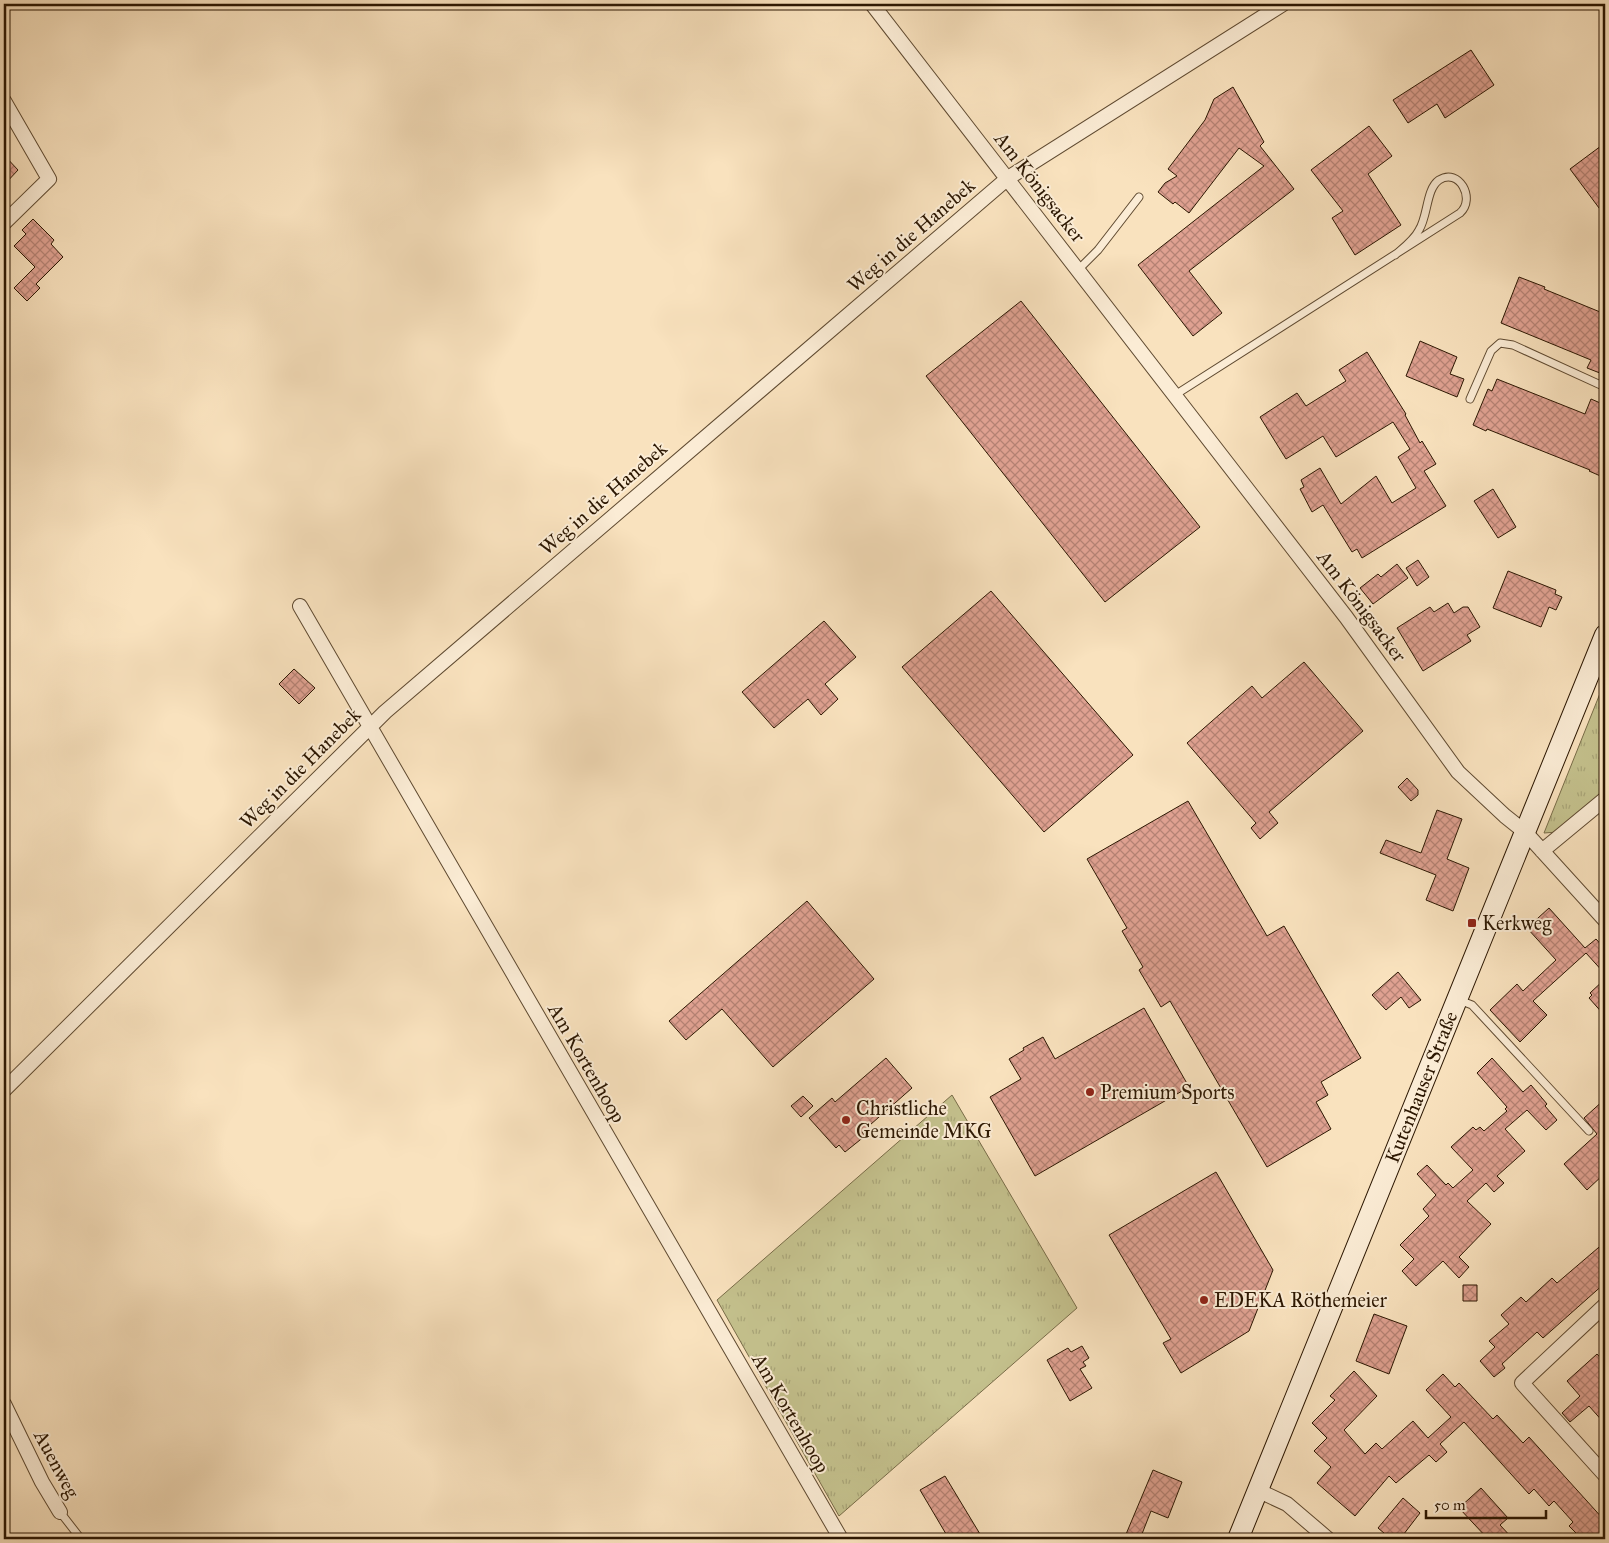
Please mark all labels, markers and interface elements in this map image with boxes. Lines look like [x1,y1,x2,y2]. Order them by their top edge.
street label: Am Königsacker [988,126,1091,248]
street label: Weg in die Hanebek [842,173,981,298]
street label: Weg in die Hanebek [534,436,673,561]
street label: Am Königsacker [1311,545,1412,668]
street label: Weg in die Hanebek [235,702,367,834]
place label: Kerkweg [1482,911,1552,936]
marker: Kerkweg [1466,917,1478,929]
street label: Am Kortenhoop [543,998,631,1127]
street label: Kutenhauser Straße [1380,1008,1462,1166]
place label: Premium Sports [1100,1080,1235,1104]
marker: Premium Sports [1084,1086,1096,1098]
place label: Christliche Gemeinde MKG [856,1096,992,1143]
marker: Christliche Gemeinde MKG [840,1114,852,1126]
place label: EDEKA Röthemeier [1214,1288,1388,1312]
marker: EDEKA Röthemeier [1198,1294,1210,1306]
street label: Am Kortenhoop [747,1348,835,1477]
street label: Auenweg [28,1425,85,1503]
scale bar [1426,1488,1546,1520]
text: 50 m [1434,1496,1466,1514]

